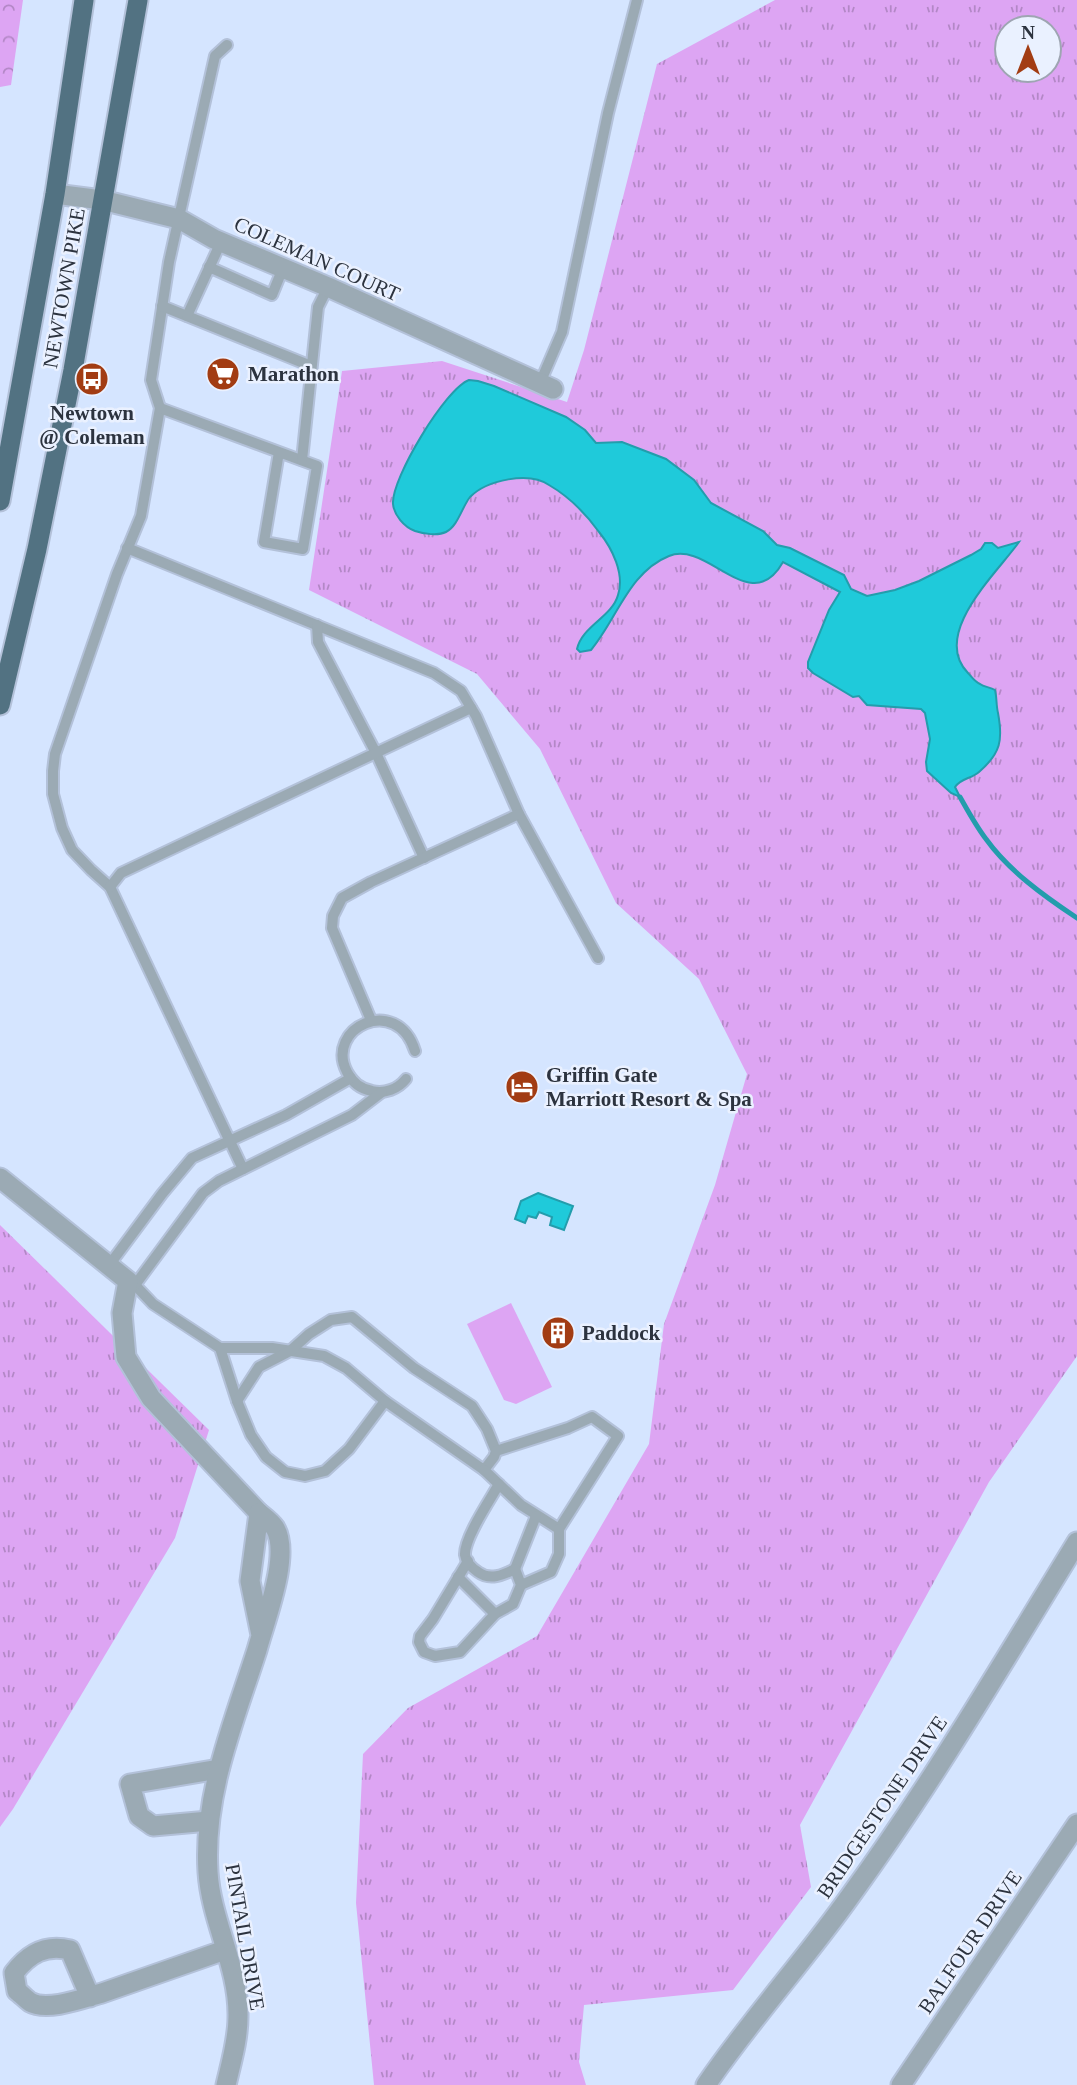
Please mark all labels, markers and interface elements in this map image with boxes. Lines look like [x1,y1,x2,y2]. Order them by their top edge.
north arrow [993,14,1063,84]
text: N [1021,22,1035,43]
street label: NEWTOWN PIKE [38,206,90,370]
street label: COLEMAN COURT [230,212,404,306]
supermarket icon: Marathon [204,355,242,393]
bus stop icon: Newtown @ Coleman [73,360,111,398]
place label: Marathon [248,362,339,386]
place label: Newtown @ Coleman [39,401,145,449]
place label: Griffin Gate Marriott Resort & Spa [546,1063,752,1111]
hotel icon: Griffin Gate Marriott Resort & Spa [503,1068,541,1106]
building icon: Paddock [539,1314,577,1352]
place label: Paddock [582,1321,661,1345]
street label: BRIDGESTONE DRIVE [812,1711,952,1903]
street label: PINTAIL DRIVE [220,1862,270,2012]
street label: BALFOUR DRIVE [913,1866,1027,2018]

